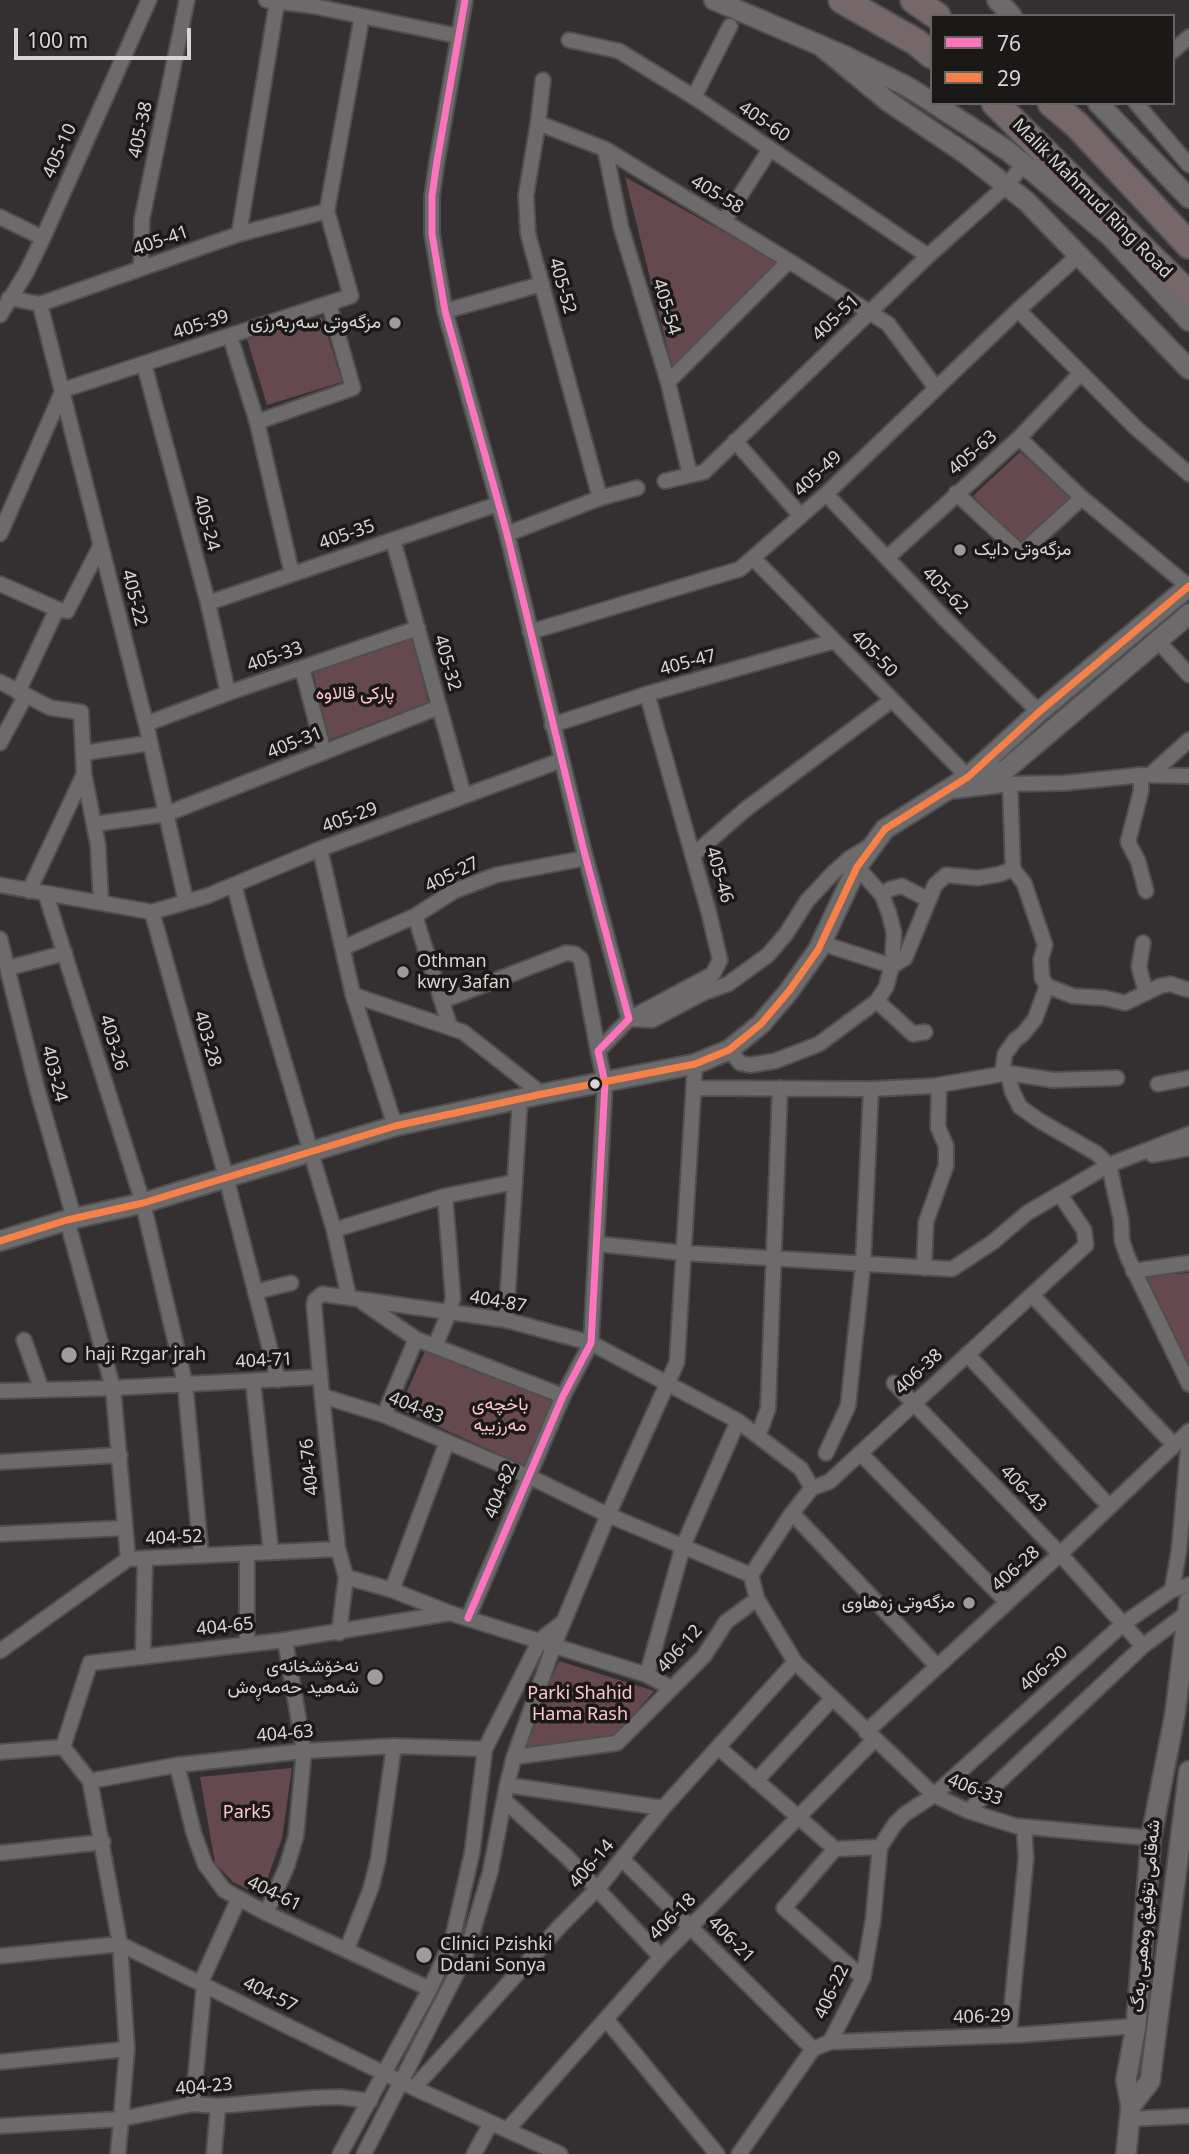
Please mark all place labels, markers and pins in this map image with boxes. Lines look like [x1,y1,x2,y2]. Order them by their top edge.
place label: مزگەوتی سەربەرزی [250,312,381,334]
marker: مزگەوتی سەربەرزی [387,315,403,331]
place label: مزگەوتی دایک [974,539,1071,561]
marker: مزگەوتی دایک [952,542,968,558]
place label: Othman kwry 3afan [417,951,510,993]
marker: Othman kwry 3afan [395,964,411,980]
unlabelled marker [588,1077,602,1091]
place label: haji Rzgar jrah [85,1344,206,1366]
marker: haji Rzgar jrah [59,1345,79,1365]
place label: مزگەوتی زەهاوی [842,1592,955,1614]
marker: مزگەوتی زەهاوی [961,1595,977,1611]
place label: نەخۆشخانەی شەهید حەمەڕەش [227,1656,359,1698]
marker: نەخۆشخانەی شەهید حەمەڕەش [365,1667,385,1687]
place label: Clinici Pzishki Ddani Sonya [440,1934,552,1976]
marker: Clinici Pzishki Ddani Sonya [414,1945,434,1965]

